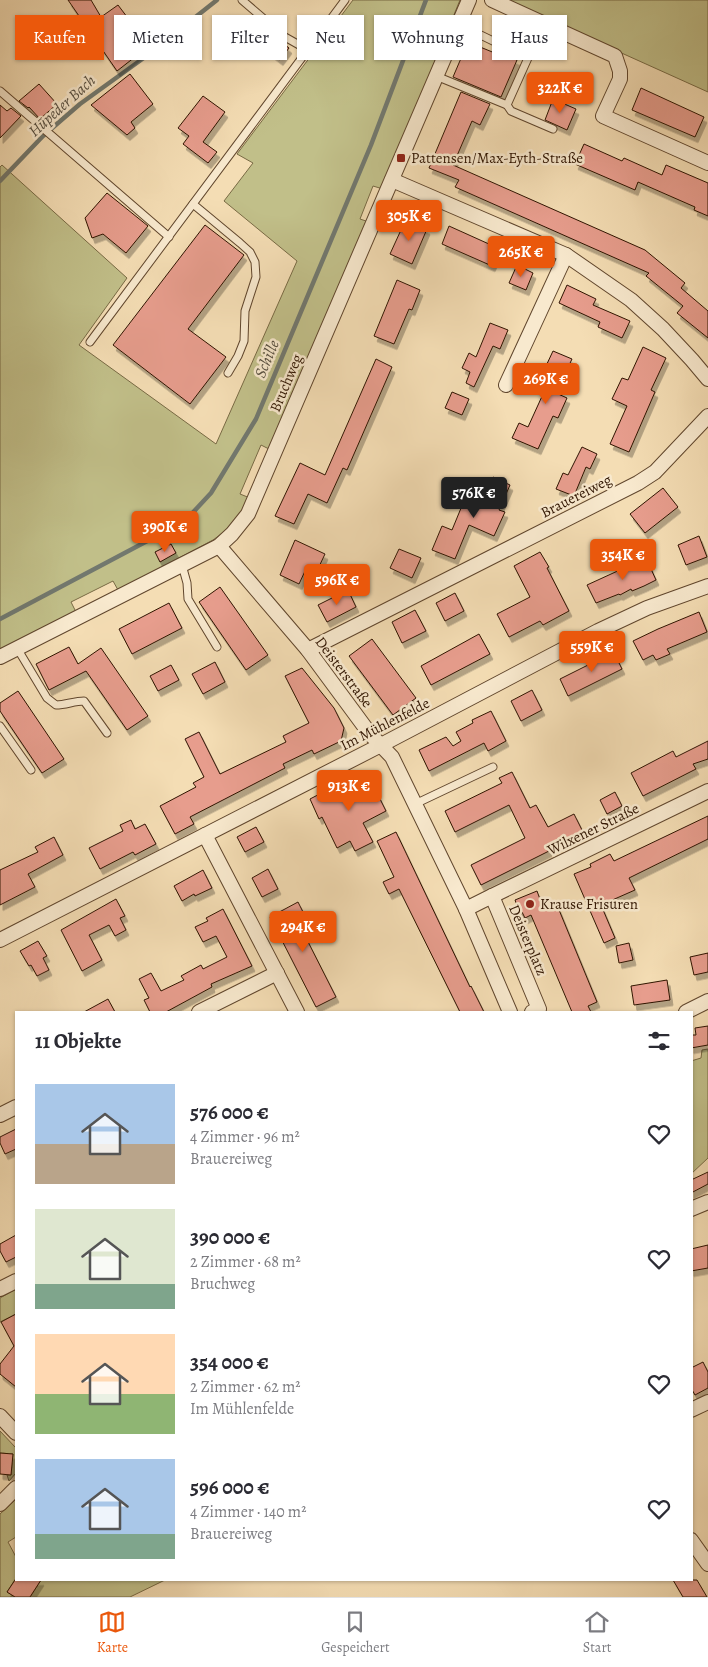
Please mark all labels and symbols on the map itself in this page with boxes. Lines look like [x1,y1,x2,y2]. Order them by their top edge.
water label: Hüpeder Bach [24,70,100,142]
pin: 322K € [519,72,601,114]
place label: Pattensen/Max-Eyth-Straße [411,148,583,168]
marker: Pattensen/Max-Eyth-Straße [395,152,407,164]
pin: 305K € [368,200,450,242]
pin: 265K € [480,236,562,278]
water label: Schille [249,336,285,381]
street label: Bruchweg [265,350,307,415]
pin: 269K € [505,362,587,405]
street label: Brauereiweg [537,469,615,522]
pin: 576K € [433,476,515,519]
pin: 390K € [124,510,206,553]
pin: 354K € [582,538,664,581]
pin: 596K € [296,564,378,606]
pin: 559K € [551,630,633,673]
street label: Deisterstraße [311,632,377,712]
street label: Im Mühlenfelde [337,693,433,755]
pin: 913K € [308,770,390,812]
street label: Wilxener Straße [543,798,642,860]
place label: Krause Frisuren [540,894,638,914]
marker: Krause Frisuren [524,898,536,910]
street label: Deisterplatz [504,901,552,979]
pin: 294K € [262,910,344,953]

